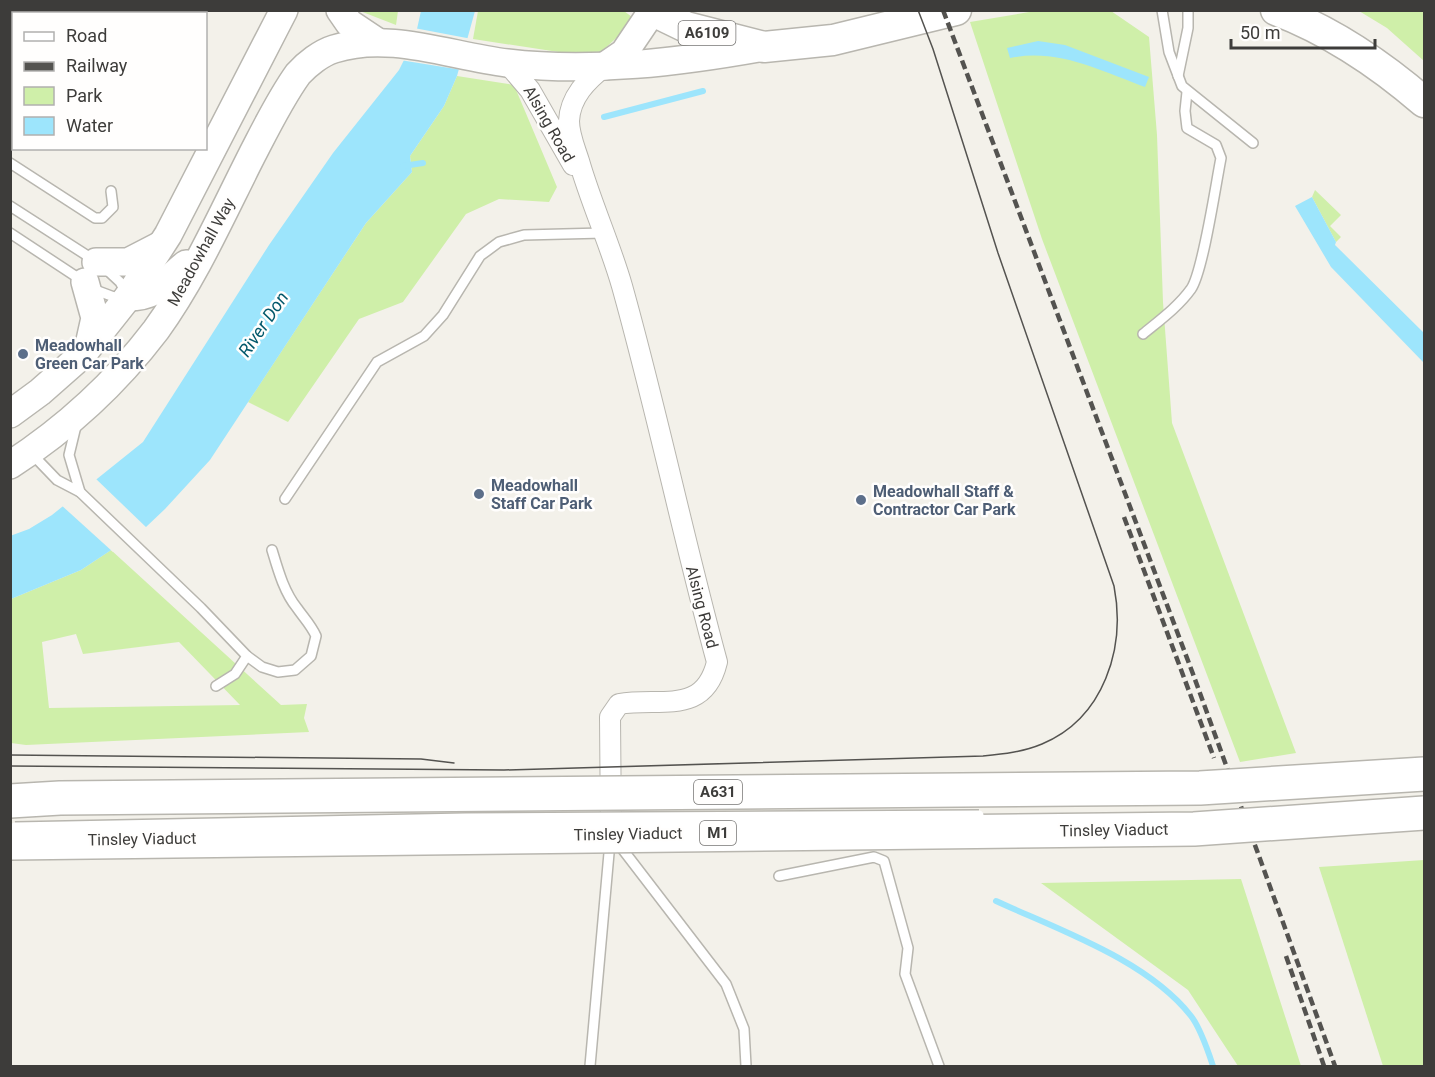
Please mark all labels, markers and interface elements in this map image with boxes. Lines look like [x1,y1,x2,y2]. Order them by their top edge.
legend [12,12,207,150]
scale bar [1231,12,1375,50]
road number: A6109 [678,21,736,45]
text: 50 m [1240,22,1280,43]
text: Road [66,25,107,46]
text: Railway [66,55,128,76]
street label: Alsing Road [520,82,578,166]
text: Park [66,85,103,106]
text: Water [66,115,113,136]
street label: Meadowhall Way [163,194,239,309]
water label: River Don [234,287,292,361]
place label: Meadowhall Green Car Park [35,336,144,373]
marker: Meadowhall Green Car Park [16,347,30,361]
place label: Meadowhall Staff Car Park [491,476,593,513]
place label: Meadowhall Staff & Contractor Car Park [873,482,1016,519]
marker: Meadowhall Staff Car Park [472,487,486,501]
marker: Meadowhall Staff & Contractor Car Park [854,493,868,507]
street label: Alsing Road [682,563,722,651]
road number: A631 [694,780,742,804]
street label: Tinsley Viaduct [1060,820,1168,840]
road number: M1 [700,821,736,845]
street label: Tinsley Viaduct [574,824,682,844]
street label: Tinsley Viaduct [88,829,196,849]

